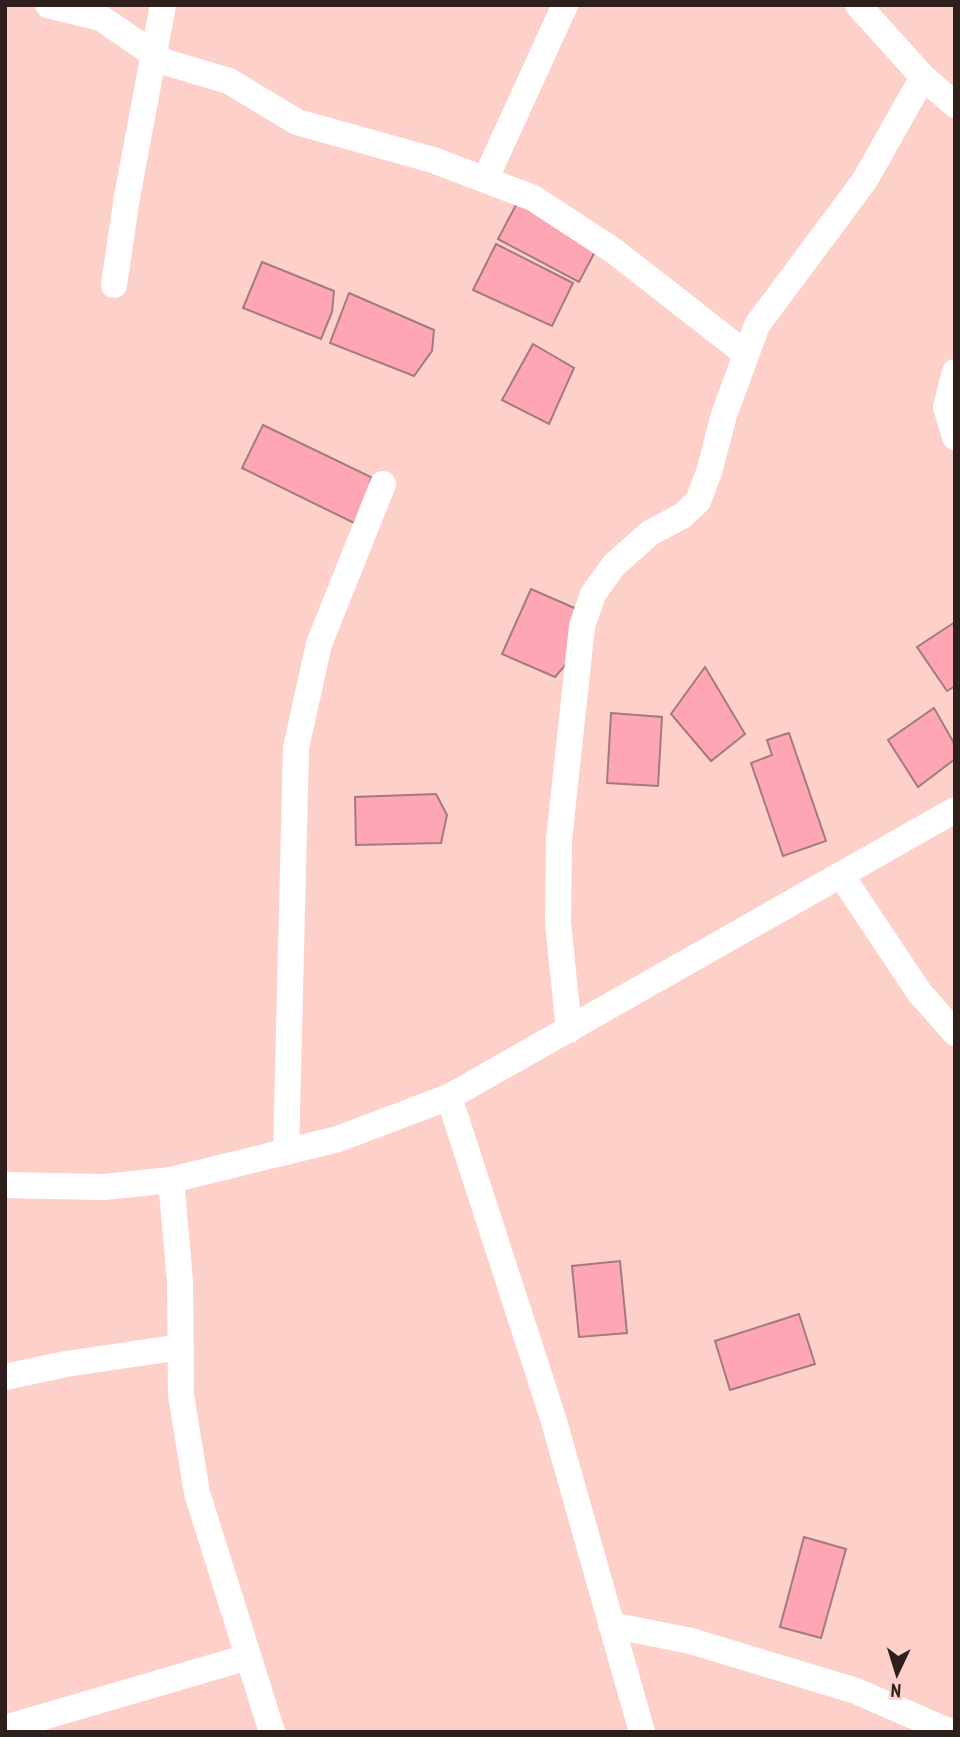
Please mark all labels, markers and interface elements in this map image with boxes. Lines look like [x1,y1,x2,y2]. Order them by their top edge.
north arrow [862,1639,932,1709]
text: N [890,1679,902,1703]

